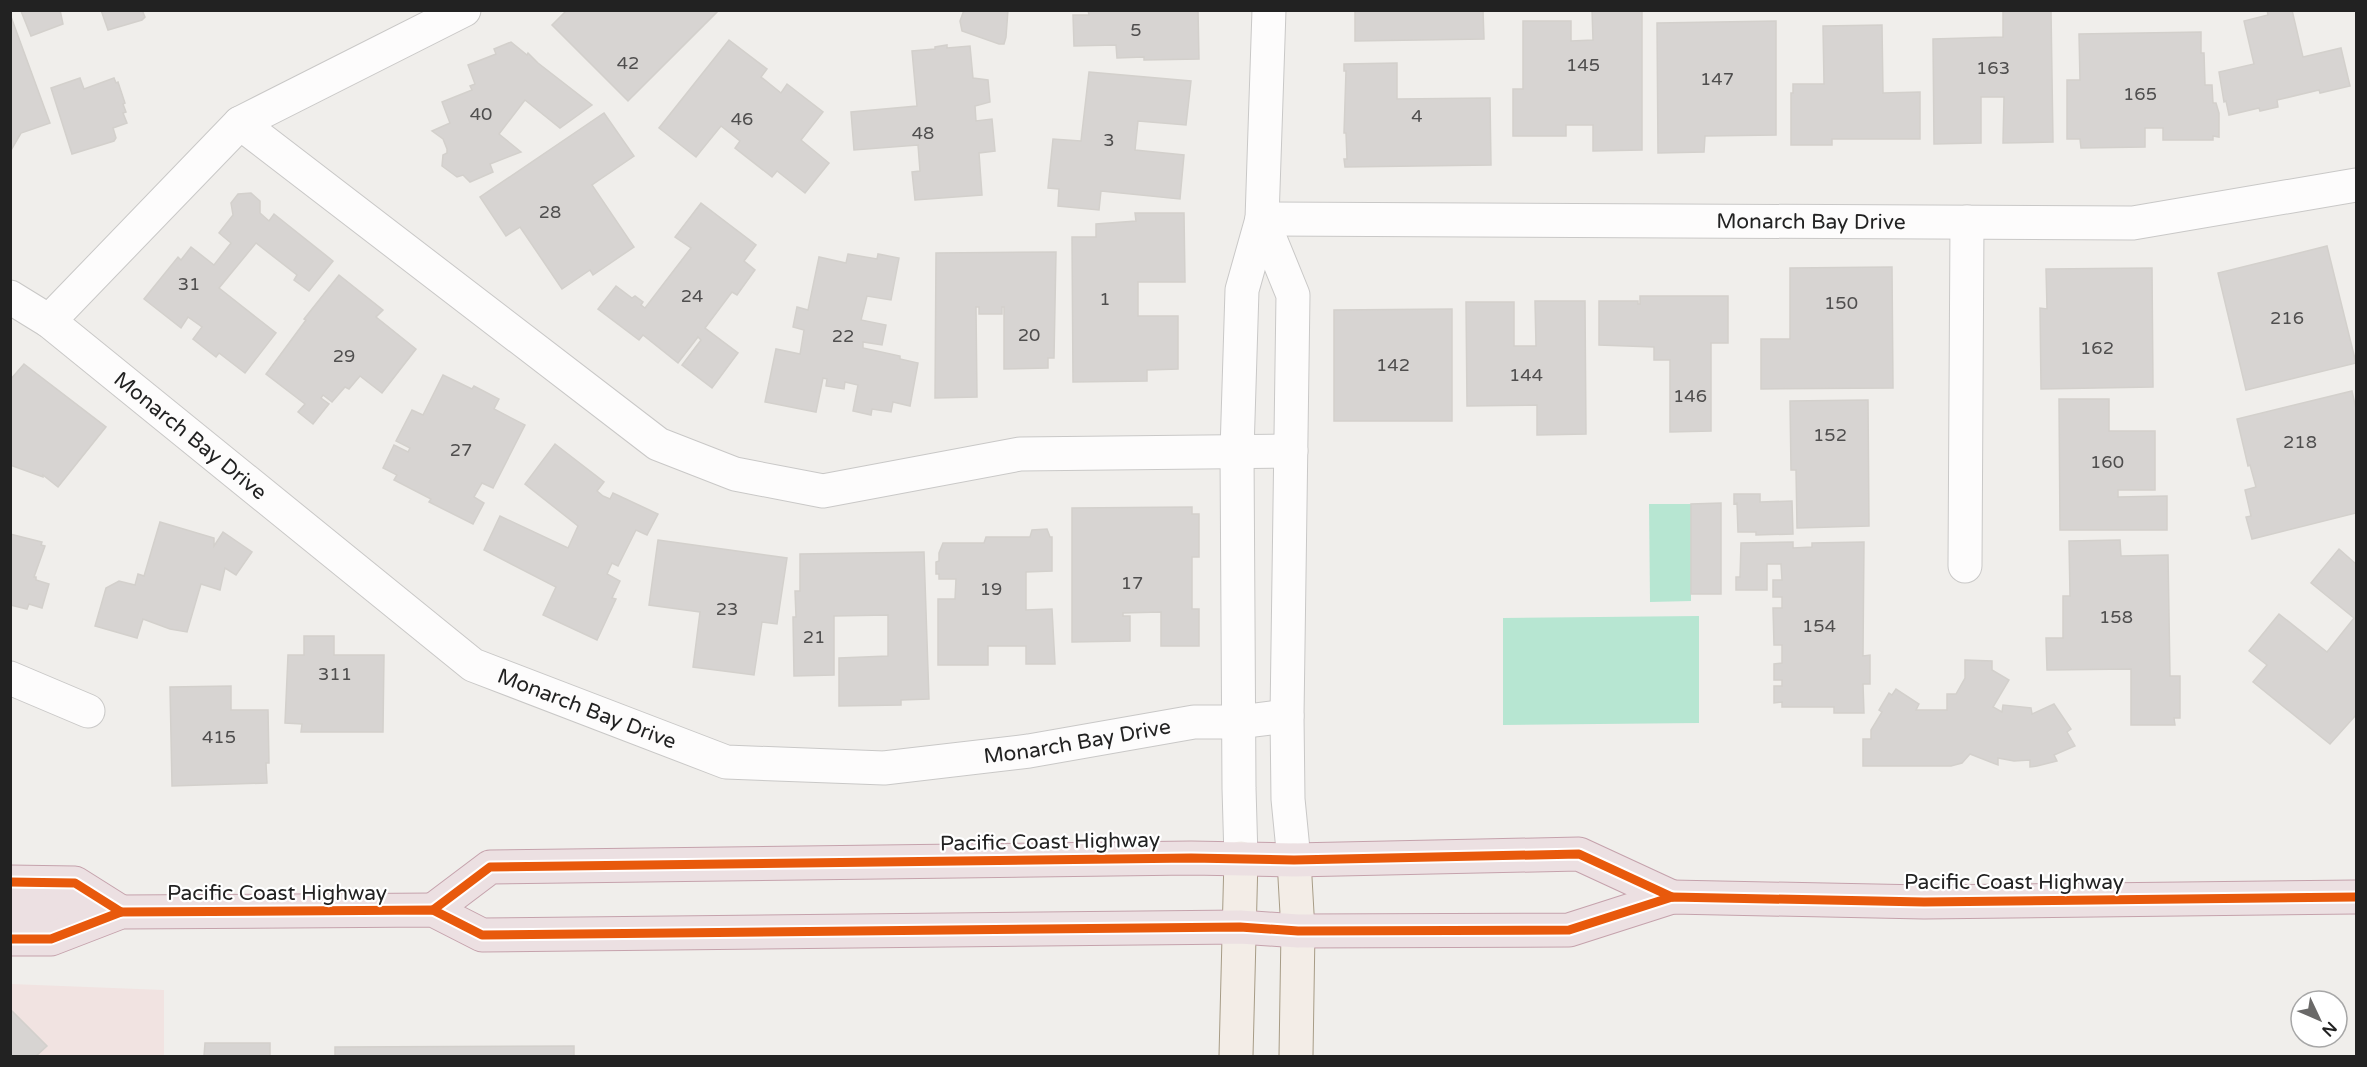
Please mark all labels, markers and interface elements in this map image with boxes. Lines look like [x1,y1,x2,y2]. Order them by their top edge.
house number: 5 [1130,19,1142,41]
house number: 42 [617,52,639,74]
house number: 145 [1566,54,1600,76]
house number: 163 [1976,57,2010,79]
house number: 147 [1700,68,1734,90]
house number: 165 [2123,83,2157,105]
house number: 40 [470,103,492,125]
house number: 4 [1411,105,1423,127]
house number: 46 [731,108,753,130]
house number: 48 [912,122,934,144]
house number: 3 [1103,129,1115,151]
house number: 28 [539,201,561,223]
street label: Monarch Bay Drive [1716,209,1906,234]
house number: 31 [178,273,200,295]
house number: 24 [681,285,703,307]
house number: 1 [1099,288,1111,310]
house number: 150 [1824,292,1858,314]
house number: 216 [2270,307,2304,329]
house number: 20 [1018,324,1040,346]
house number: 22 [832,325,854,347]
house number: 162 [2080,337,2114,359]
house number: 29 [333,345,355,367]
house number: 142 [1376,354,1410,376]
house number: 144 [1509,364,1543,386]
street label: Monarch Bay Drive [109,366,272,505]
house number: 146 [1673,385,1707,407]
house number: 152 [1813,424,1847,446]
house number: 218 [2283,431,2317,453]
house number: 27 [450,439,472,461]
house number: 160 [2090,451,2124,473]
house number: 17 [1121,572,1143,594]
house number: 19 [980,578,1002,600]
house number: 23 [716,598,738,620]
house number: 158 [2099,606,2133,628]
house number: 154 [1802,615,1836,637]
house number: 21 [803,626,825,648]
house number: 311 [318,663,352,685]
street label: Monarch Bay Drive [494,663,680,754]
street label: Monarch Bay Drive [982,714,1173,769]
house number: 415 [202,726,236,748]
street label: Pacific Coast Highway [940,828,1160,856]
street label: Pacific Coast Highway [1904,870,2124,895]
street label: Pacific Coast Highway [167,881,387,906]
north arrow [2289,989,2349,1049]
text: N [2317,1017,2341,1040]

